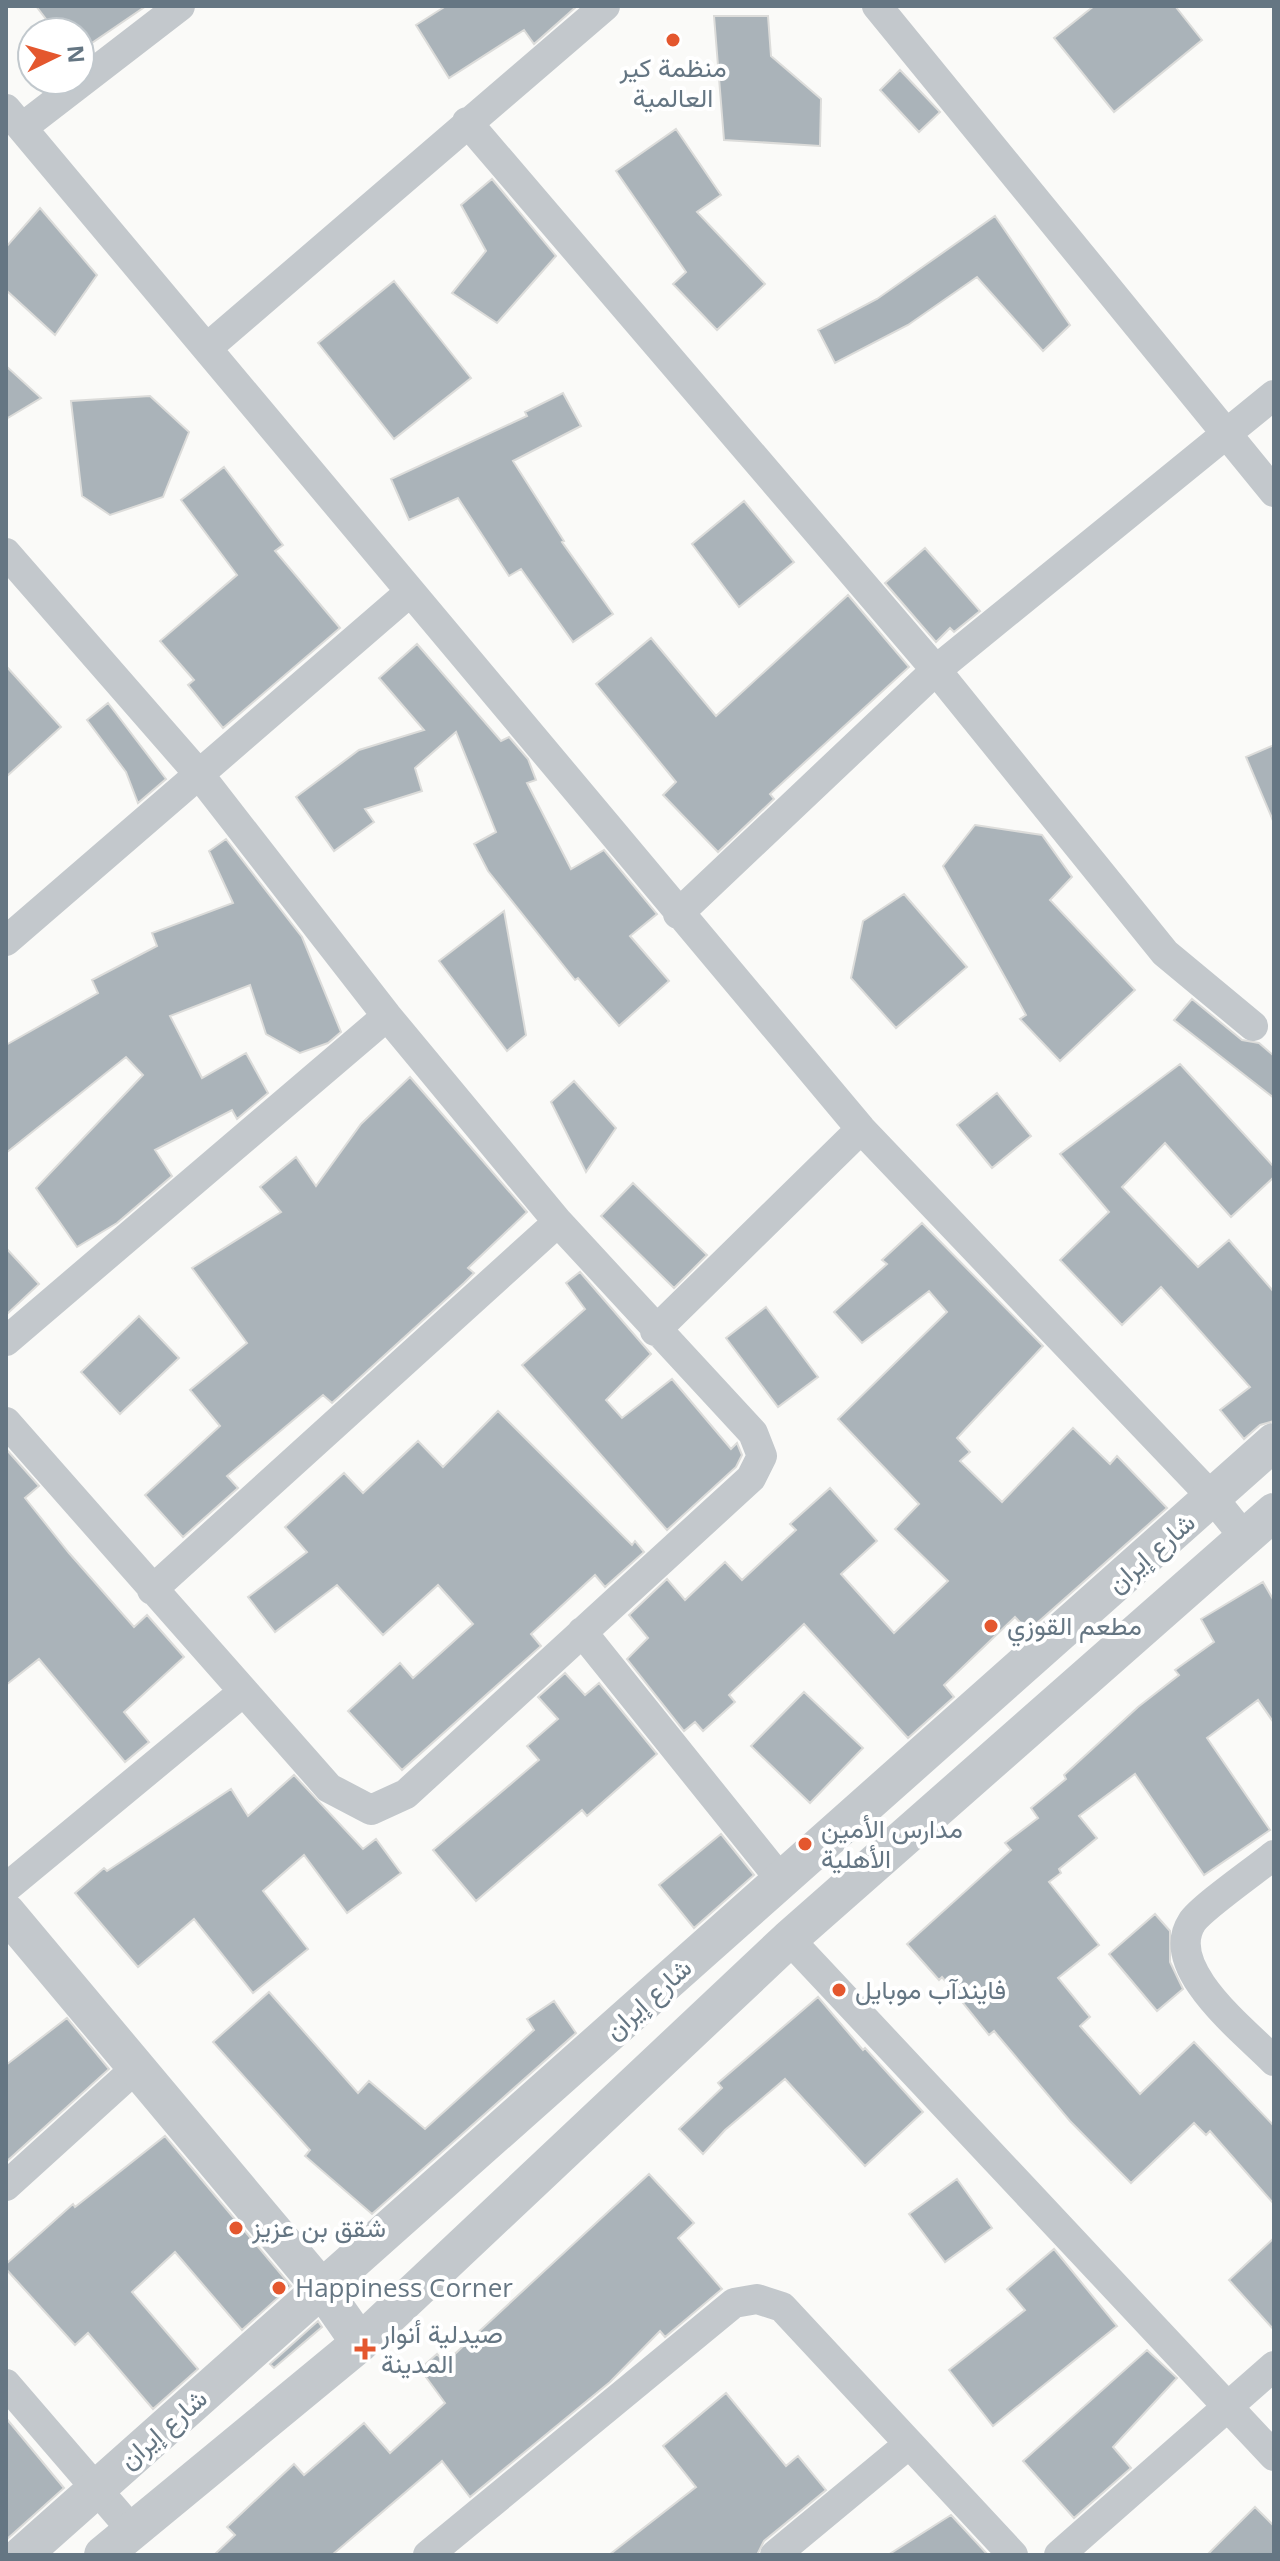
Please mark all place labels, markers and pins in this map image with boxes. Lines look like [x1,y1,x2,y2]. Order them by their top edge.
marker: منظمة كير العالمية [664,31,682,49]
place label: منظمة كير العالمية [618,49,727,115]
place label: مطعم القوزي [1007,1607,1142,1647]
marker: مطعم القوزي [982,1617,1000,1635]
place label: مدارس الأمين الأهلية [821,1810,963,1876]
marker: مدارس الأمين الأهلية [796,1835,814,1853]
place label: فايندآب موبايل [855,1971,1006,2007]
marker: فايندآب موبايل [830,1981,848,1999]
place label: شقق بن عزيز [251,2209,386,2245]
marker: شقق بن عزيز [227,2219,245,2237]
place label: Happiness Corner [295,2269,513,2305]
marker: Happiness Corner [270,2279,288,2297]
place label: صيدلية أنوار المدينة [380,2315,503,2381]
marker: صيدلية أنوار المدينة [356,2340,374,2358]

